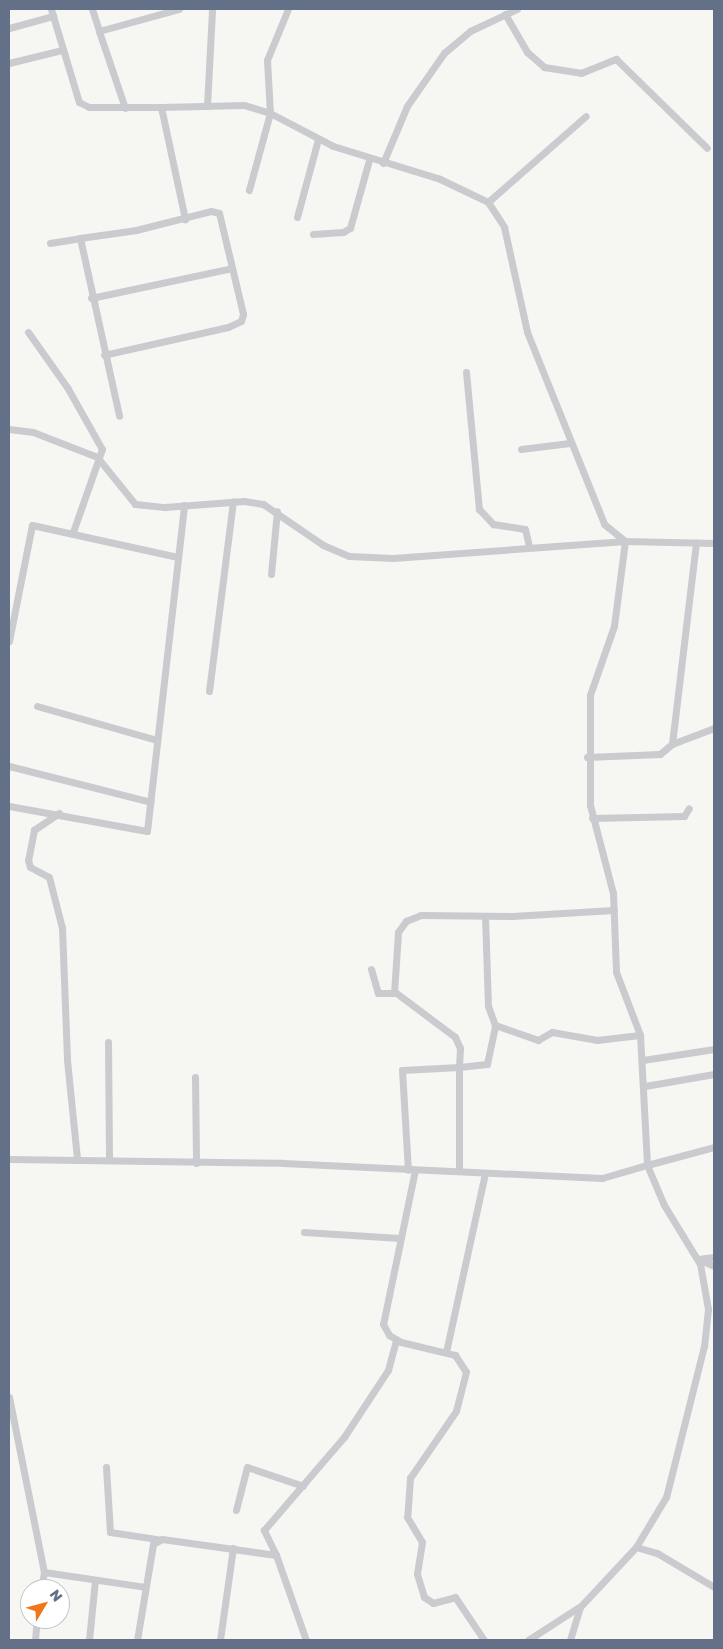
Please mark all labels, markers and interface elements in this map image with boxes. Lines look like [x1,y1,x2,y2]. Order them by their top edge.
north arrow [20,1579,70,1629]
text: N [47,1586,67,1605]

